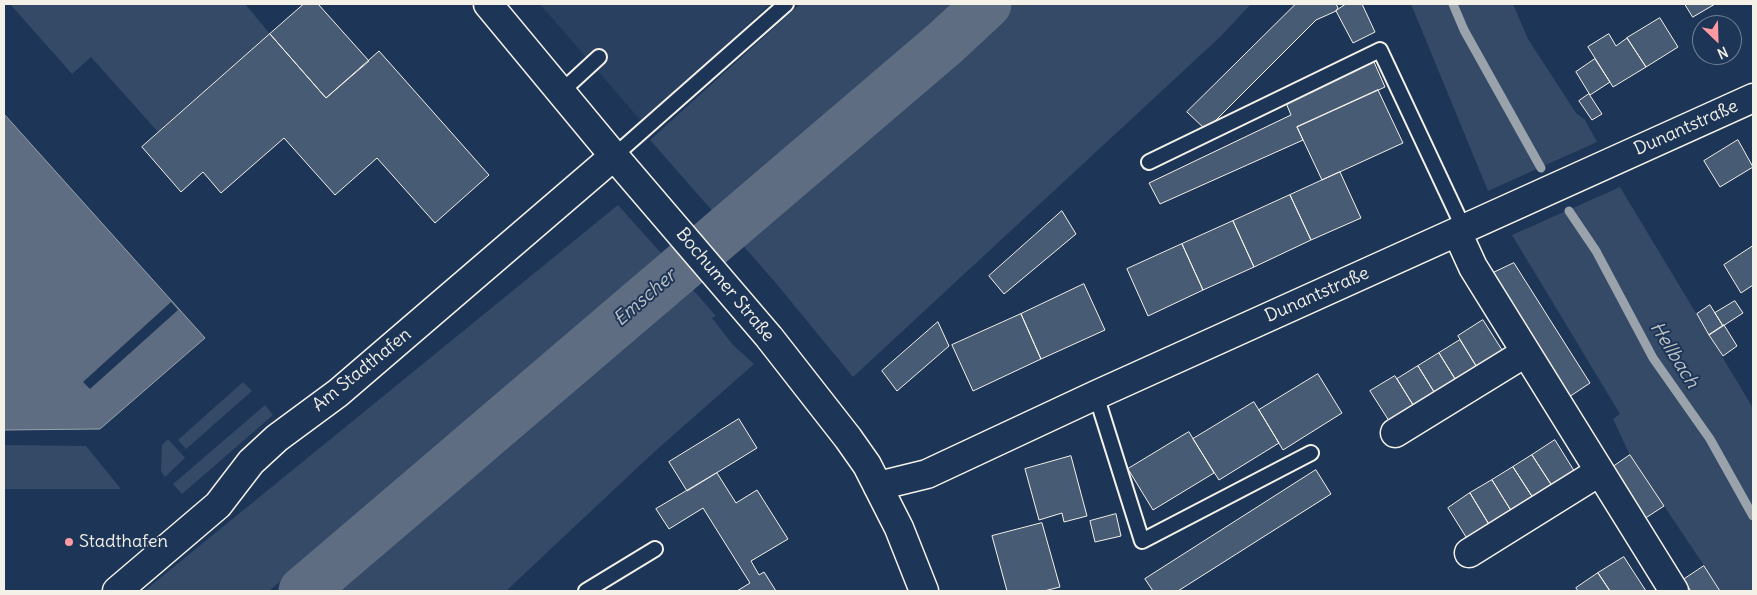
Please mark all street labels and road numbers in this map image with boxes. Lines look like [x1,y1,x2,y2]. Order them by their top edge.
street label: Dunantstraße [1631,95,1741,161]
street label: Bochumer Straße [671,224,779,346]
street label: Dunantstraße [1262,262,1372,328]
street label: Am Stadthafen [308,324,416,416]

